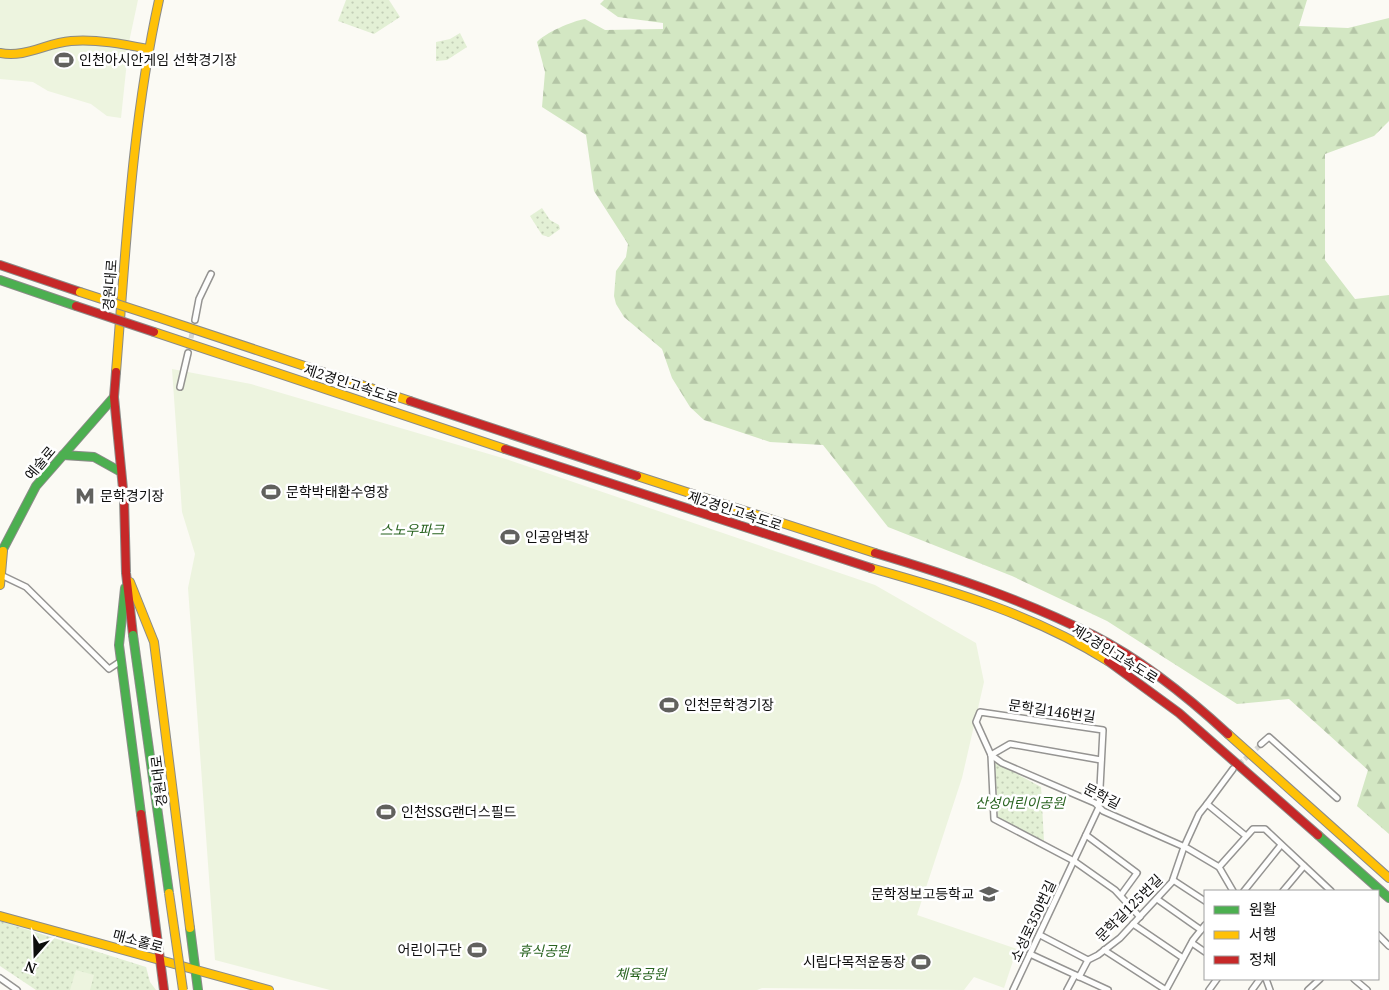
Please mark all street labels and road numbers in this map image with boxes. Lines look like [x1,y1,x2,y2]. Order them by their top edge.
street label: 경원대로 [98,258,121,311]
street label: 제2경인고속도로 [302,359,401,408]
street label: 예술로 [20,442,59,484]
street label: 제2경인고속도로 [686,486,785,535]
street label: 제2경인고속도로 [1069,620,1162,688]
street label: 문학길146번길 [1007,695,1097,726]
street label: 경원대로 [146,754,171,808]
street label: 문학길 [1081,778,1124,813]
street label: 문학길125번길 [1091,870,1166,945]
street label: 소성로350번길 [1005,877,1060,965]
street label: 매소홀로 [111,925,166,956]

